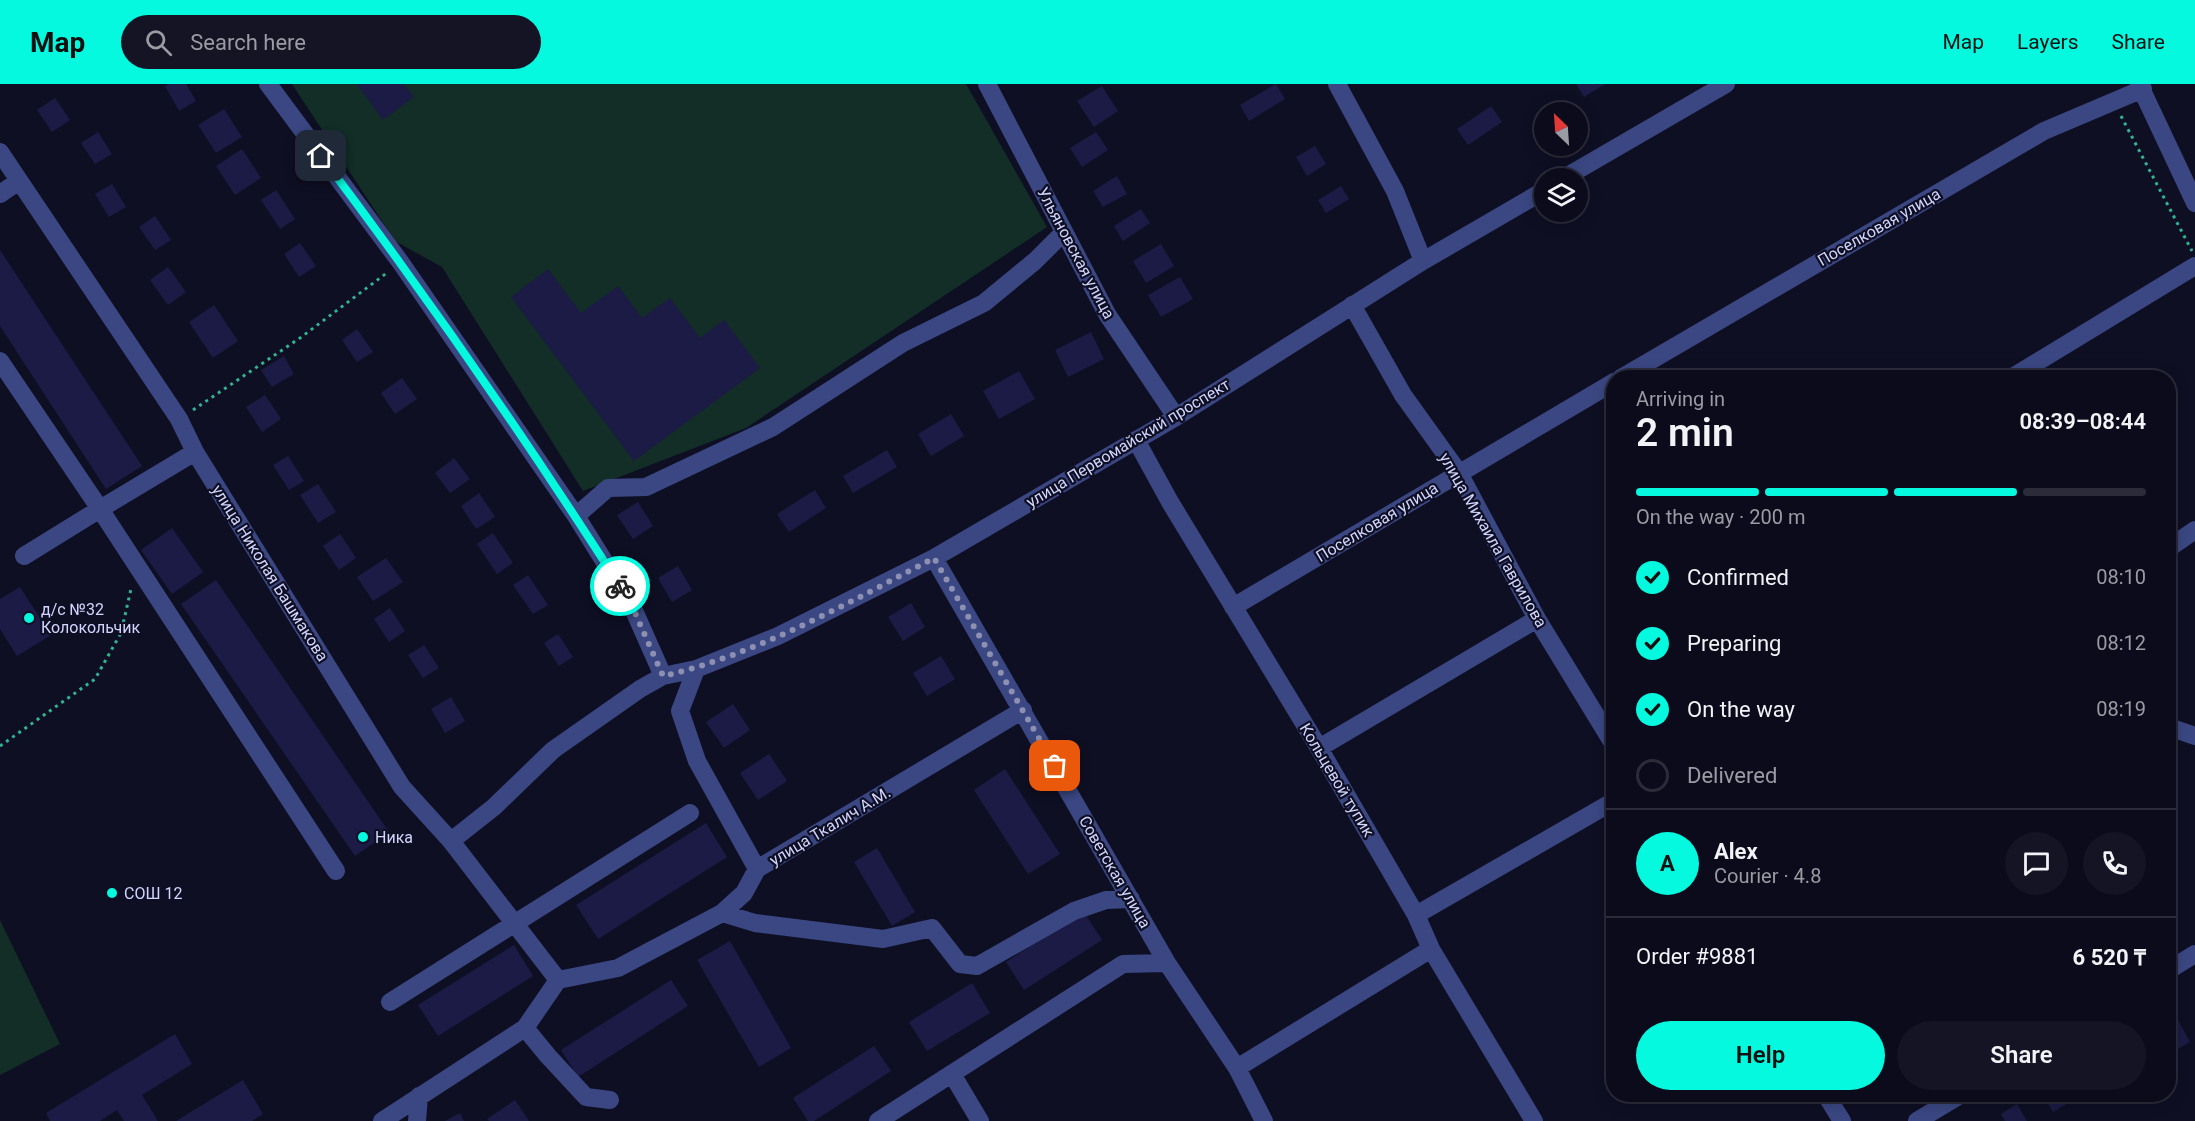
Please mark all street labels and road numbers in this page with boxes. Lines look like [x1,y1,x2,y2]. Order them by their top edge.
street label: Ульяновская улица [1033,184,1119,322]
street label: Поселковая улица [1814,184,1944,270]
street label: улица Первомайский проспект [1023,374,1233,511]
street label: улица Михаила Гаврилова [1435,449,1551,631]
street label: Поселковая улица [1313,478,1441,566]
street label: улица Николая Башмакова [208,481,332,665]
street label: Кольцевой тупик [1296,720,1379,840]
street label: улица Ткалич А.М. [766,782,894,870]
street label: Советская улица [1075,812,1155,932]

